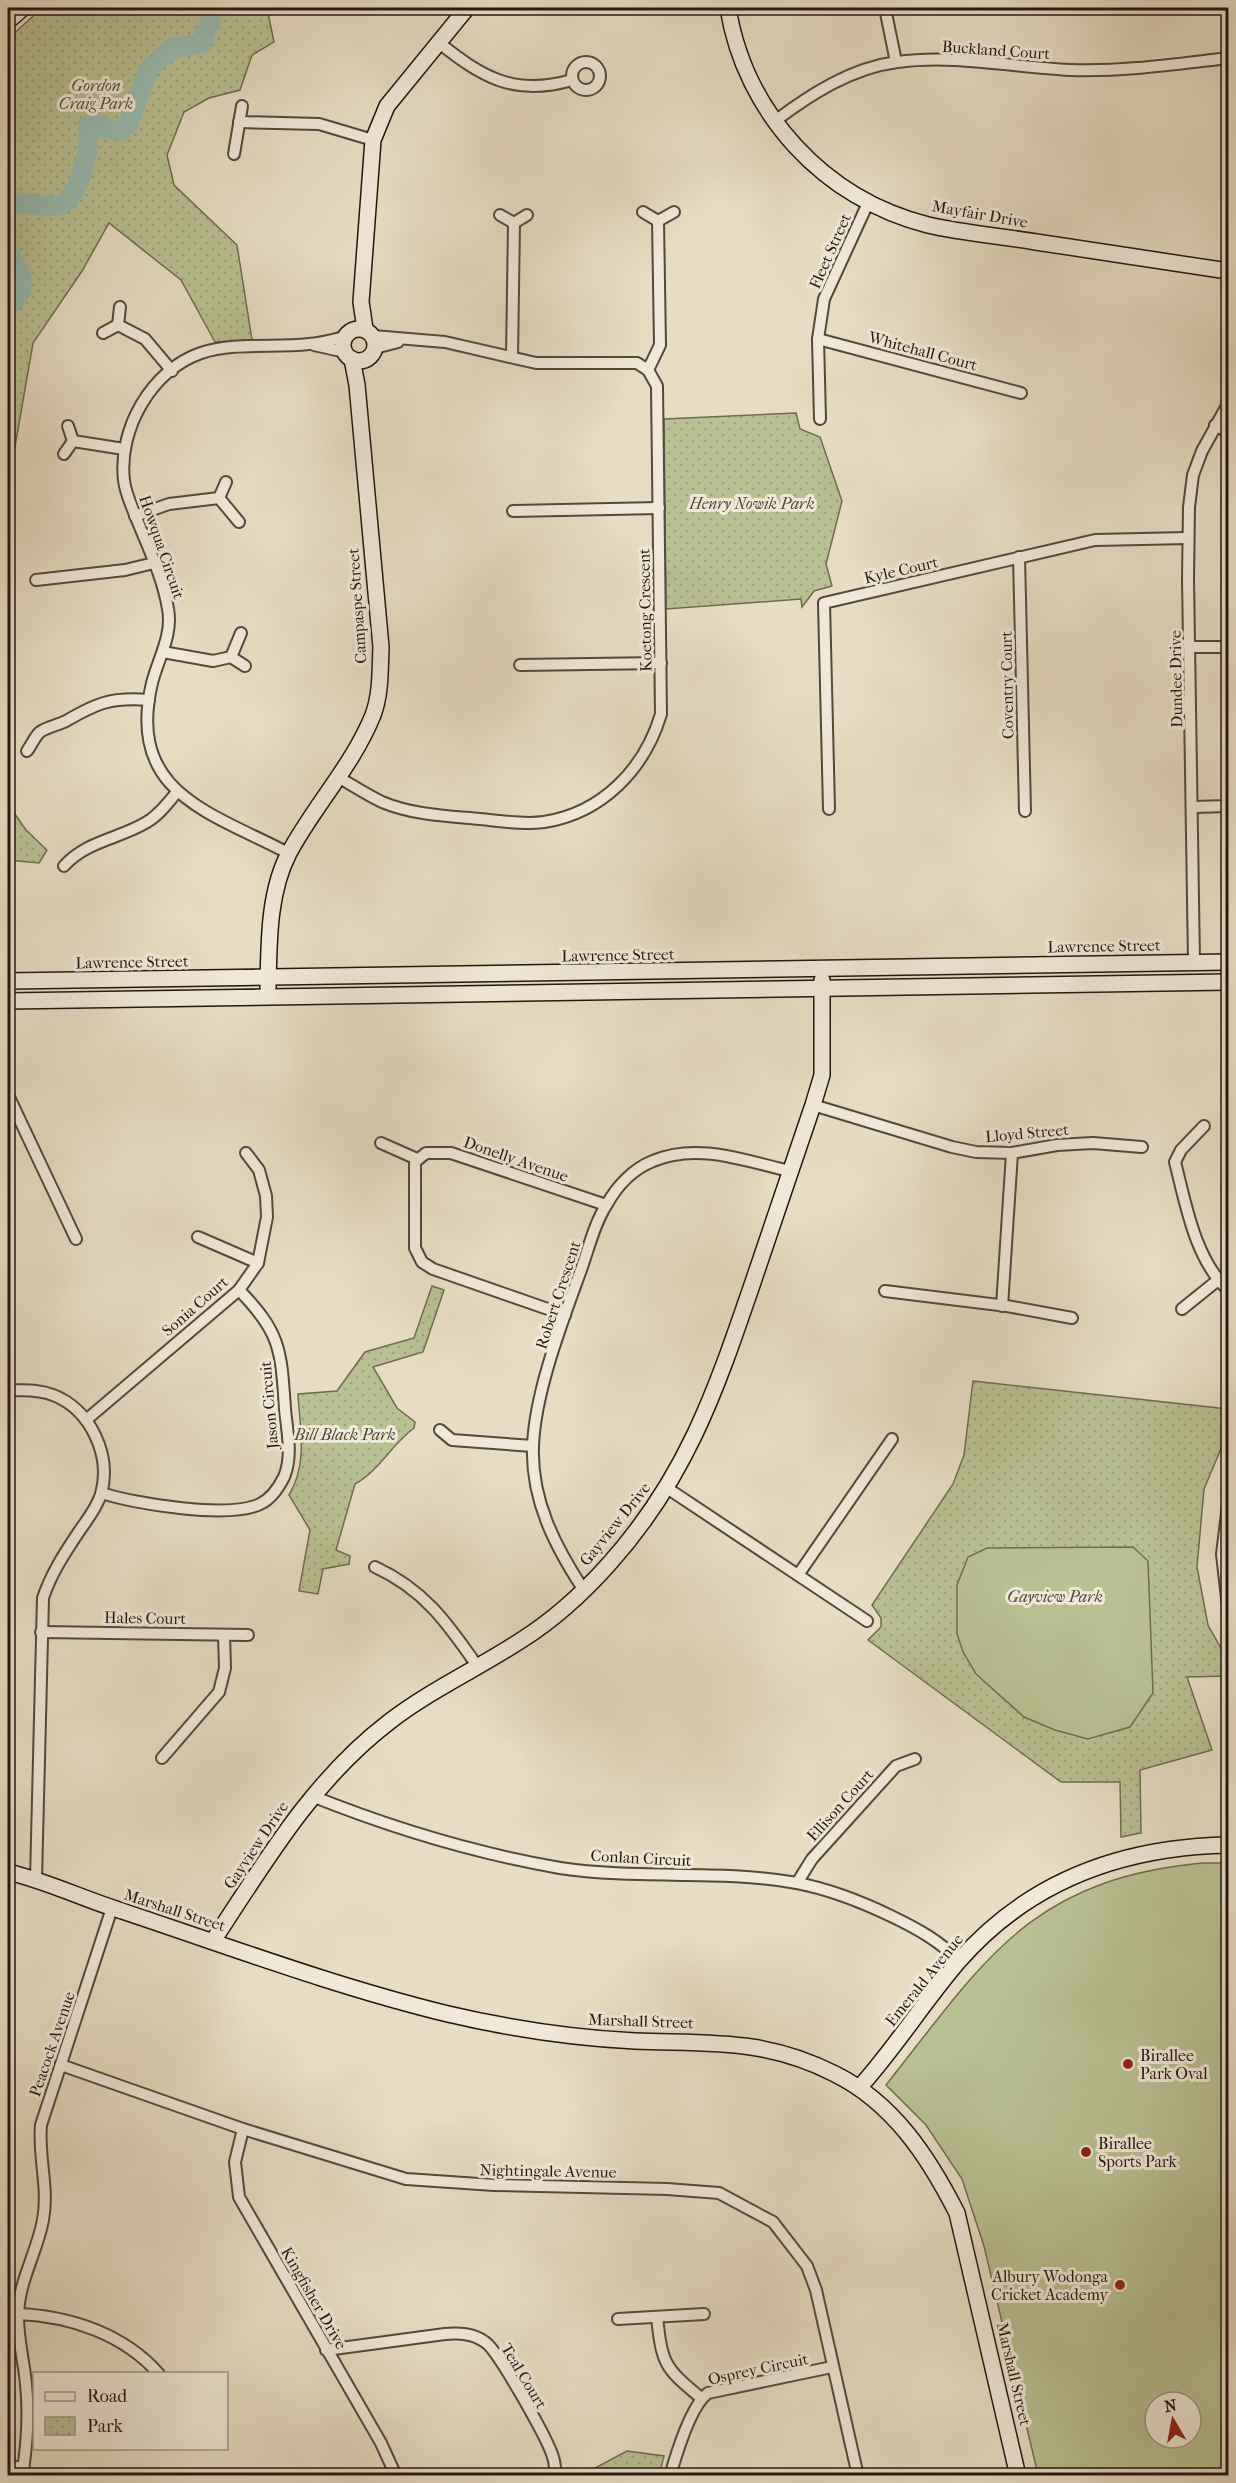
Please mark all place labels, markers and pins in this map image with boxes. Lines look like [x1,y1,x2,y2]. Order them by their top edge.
place label: Birallee Park Oval [1140,2046,1208,2083]
marker: Birallee Park Oval [1121,2057,1135,2071]
place label: Birallee Sports Park [1098,2134,1177,2171]
marker: Birallee Sports Park [1079,2145,1093,2159]
place label: Albury Wodonga Cricket Academy [991,2267,1109,2304]
marker: Albury Wodonga Cricket Academy [1113,2278,1127,2292]

